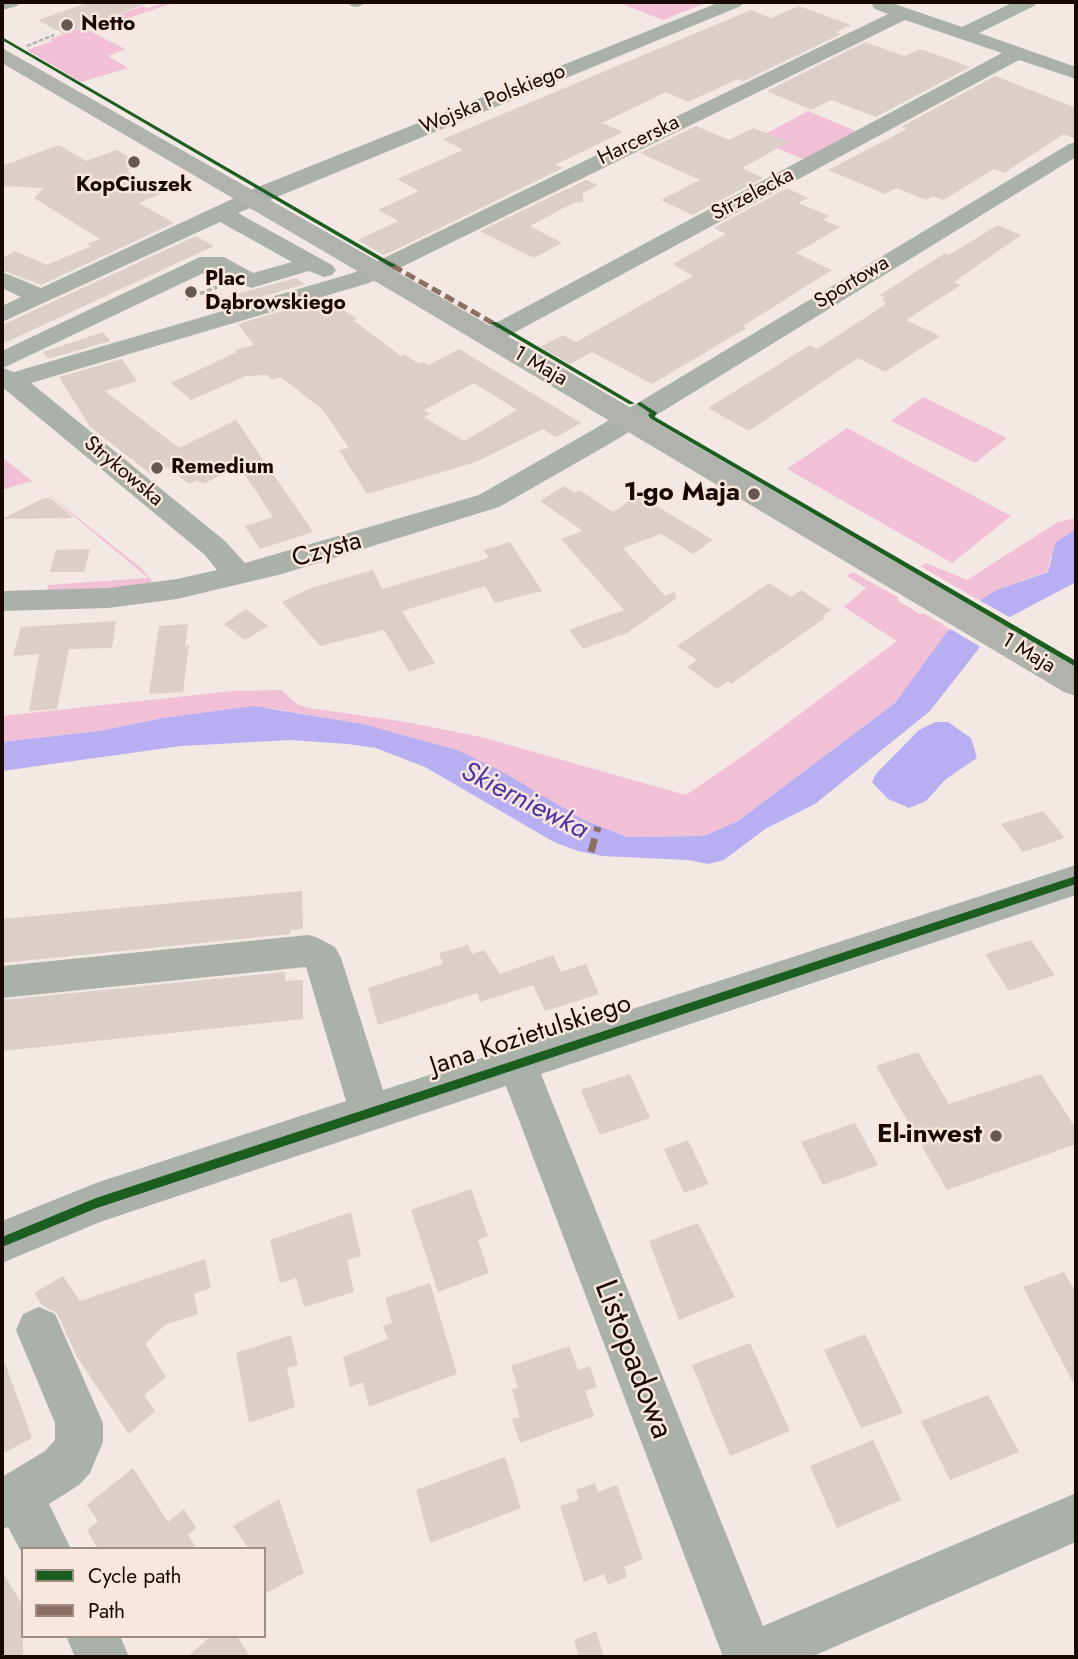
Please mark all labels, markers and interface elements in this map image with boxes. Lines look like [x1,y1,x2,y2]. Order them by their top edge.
place label: Netto [81,12,135,38]
marker: Netto [59,17,75,33]
street label: Wojska Polskiego [417,59,569,141]
street label: Harcerska [594,110,684,172]
marker: KopCiuszek [126,154,142,170]
street label: Strzelecka [708,163,798,227]
place label: KopCiuszek [76,173,192,199]
street label: Sportowa [810,251,894,315]
place label: Plac Dąbrowskiego [205,267,346,317]
marker: Plac Dąbrowskiego [183,284,199,300]
street label: 1 Maja [508,342,572,392]
street label: Strykowska [78,432,168,512]
place label: Remedium [171,455,274,481]
marker: Remedium [149,460,165,476]
place label: 1-go Maja [624,478,740,510]
marker: 1-go Maja [746,486,762,502]
street label: Czysta [289,526,365,576]
street label: 1 Maja [997,628,1059,680]
water label: Skierniewka [455,756,593,848]
street label: Jana Kozietulskiego [427,989,635,1083]
place label: El-inwest [877,1120,982,1152]
marker: El-inwest [988,1128,1004,1144]
street label: Listopadowa [584,1275,680,1445]
legend [21,1547,266,1638]
text: Cycle path [88,1561,181,1591]
text: Path [88,1596,125,1626]

